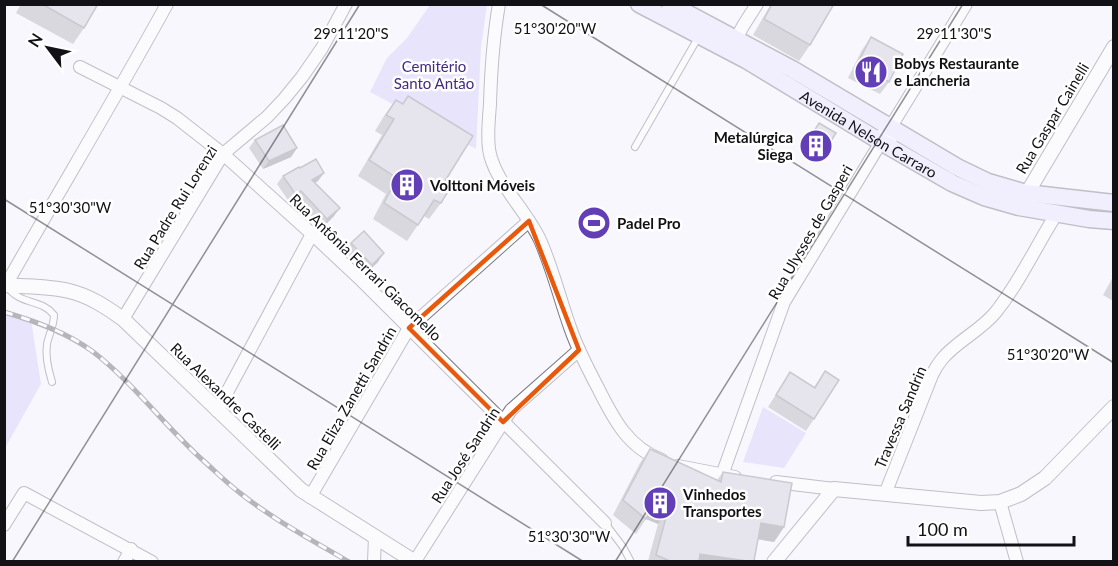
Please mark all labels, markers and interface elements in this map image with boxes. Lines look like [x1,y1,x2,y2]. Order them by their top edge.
north arrow [18,18,78,78]
text: 51°30'20"W [514,19,597,37]
text: 29°11'20"S [313,24,389,42]
text: 29°11'30"S [916,24,992,42]
text: N [24,30,46,50]
restaurant icon: Bobys Restaurante e Lancheria [853,54,889,90]
place label: Bobys Restaurante e Lancheria [894,54,1019,89]
park label: Cemitério Santo Antão [394,57,474,92]
street label: Rua Gaspar Cainelli [1012,59,1092,177]
street label: Avenida Nelson Carraro [797,86,940,181]
place label: Metalúrgica Siega [714,128,793,163]
building icon: Metalúrgica Siega [798,128,834,164]
street label: Rua Padre Rui Lorenzi [130,142,220,272]
street label: Rua Ulysses de Gasperi [764,161,856,303]
building icon: Volttoni Móveis [389,167,425,203]
place label: Volttoni Móveis [429,176,535,194]
street label: Rua Antônia Ferrari Giacomello [286,190,446,344]
text: 51°30'30"W [29,198,112,216]
sports icon: Padel Pro [576,205,612,241]
place label: Padel Pro [617,214,681,232]
street label: Rua Eliza Zanetti Sandrin [303,323,399,473]
street label: Rua Alexandre Castelli [167,339,285,453]
text: 51°30'20"W [1007,345,1090,363]
street label: Travessa Sandrin [870,363,930,471]
street label: Rua José Sandrin [427,404,503,506]
building icon: Vinhedos Transportes [642,485,678,521]
place label: Vinhedos Transportes [682,485,762,520]
scale bar [908,509,1074,547]
text: 100 m [917,518,968,540]
text: 51°30'30"W [528,527,611,545]

